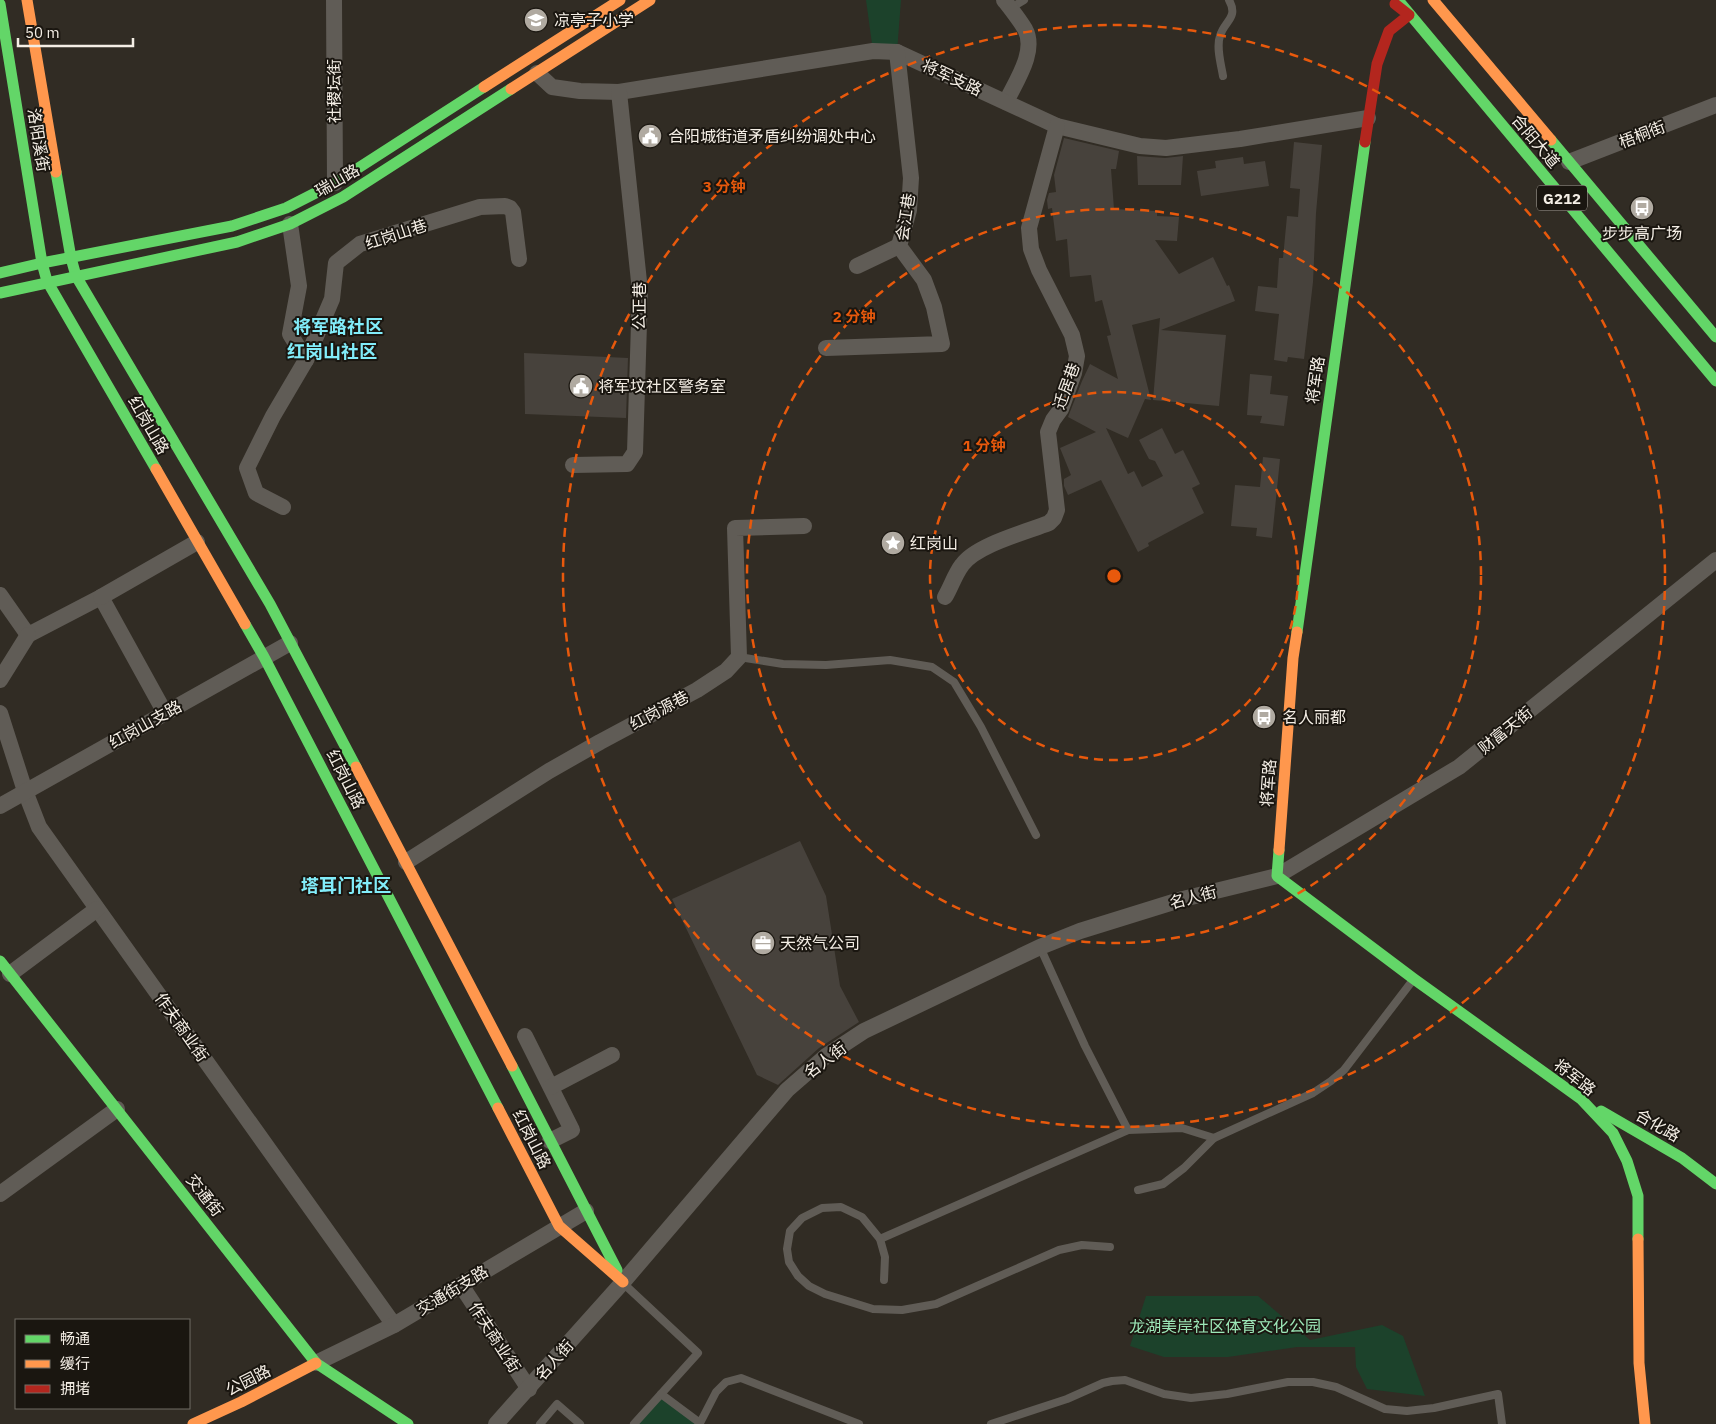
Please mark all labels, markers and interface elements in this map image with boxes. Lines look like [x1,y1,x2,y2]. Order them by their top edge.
school or university icon: 凉亭子小学 [523,7,549,33]
place label: 凉亭子小学 [554,10,634,30]
scale bar [18,15,132,47]
text: 50 m [25,23,60,42]
street label: 将军支路 [919,54,985,100]
street label: 社稷坛街 [324,59,344,123]
street label: 洛阳溪街 [24,107,54,173]
street label: 合阳大道 [1508,110,1564,172]
street label: 梧桐街 [1616,116,1668,152]
public building icon: 合阳城街道矛盾纠纷调处中心 [637,123,663,149]
place label: 合阳城街道矛盾纠纷调处中心 [668,126,876,146]
street label: 瑞山路 [311,159,363,201]
text: 3 分钟 [703,177,745,196]
road number: G212 [1537,186,1587,210]
street label: 会江巷 [891,192,919,242]
bus stop icon: 步步高广场 [1629,195,1655,221]
street label: 红岗山巷 [362,215,430,253]
place label: 步步高广场 [1602,223,1682,243]
street label: 公正巷 [629,282,649,330]
text: 2 分钟 [833,307,875,326]
district label: 将军路社区 [293,315,383,338]
district label: 红岗山社区 [287,340,377,363]
street label: 将军路 [1302,355,1328,405]
street label: 迁居巷 [1048,360,1084,412]
public building icon: 将军坟社区警务室 [568,373,594,399]
place label: 将军坟社区警务室 [598,376,726,396]
street label: 红岗山路 [124,392,174,458]
text: 1 分钟 [963,436,1005,455]
place icon: 红岗山 [880,530,906,556]
place label: 红岗山 [910,533,958,553]
centre of rings [1105,567,1123,585]
street label: 红岗源巷 [626,686,692,734]
street label: 红岗山支路 [105,696,185,752]
street label: 财富天街 [1474,702,1536,758]
bus stop icon: 名人丽都 [1251,704,1277,730]
place label: 名人丽都 [1282,707,1346,727]
street label: 红岗山路 [323,746,369,812]
street label: 将军路 [1256,758,1280,808]
district label: 塔耳门社区 [301,874,391,897]
street label: 名人街 [1167,881,1219,913]
office icon: 天然气公司 [750,930,776,956]
place label: 天然气公司 [780,933,860,953]
street label: 作夫商业街 [151,988,213,1066]
street label: 名人街 [800,1038,850,1082]
street label: 将军路 [1550,1054,1600,1100]
street label: 合化路 [1632,1104,1684,1146]
street label: 红岗山路 [509,1106,555,1172]
street label: 交通街 [182,1170,228,1220]
street label: 交通街支路 [413,1261,491,1319]
street label: 作夫商业街 [465,1298,525,1376]
park label: 龙湖美岸社区体育文化公园 [1129,1316,1321,1336]
legend [15,1319,190,1409]
text: 畅通 [60,1329,90,1348]
street label: 名人街 [531,1335,577,1385]
text: 缓行 [60,1354,90,1373]
street label: 公园路 [222,1360,274,1400]
text: 拥堵 [60,1379,90,1398]

